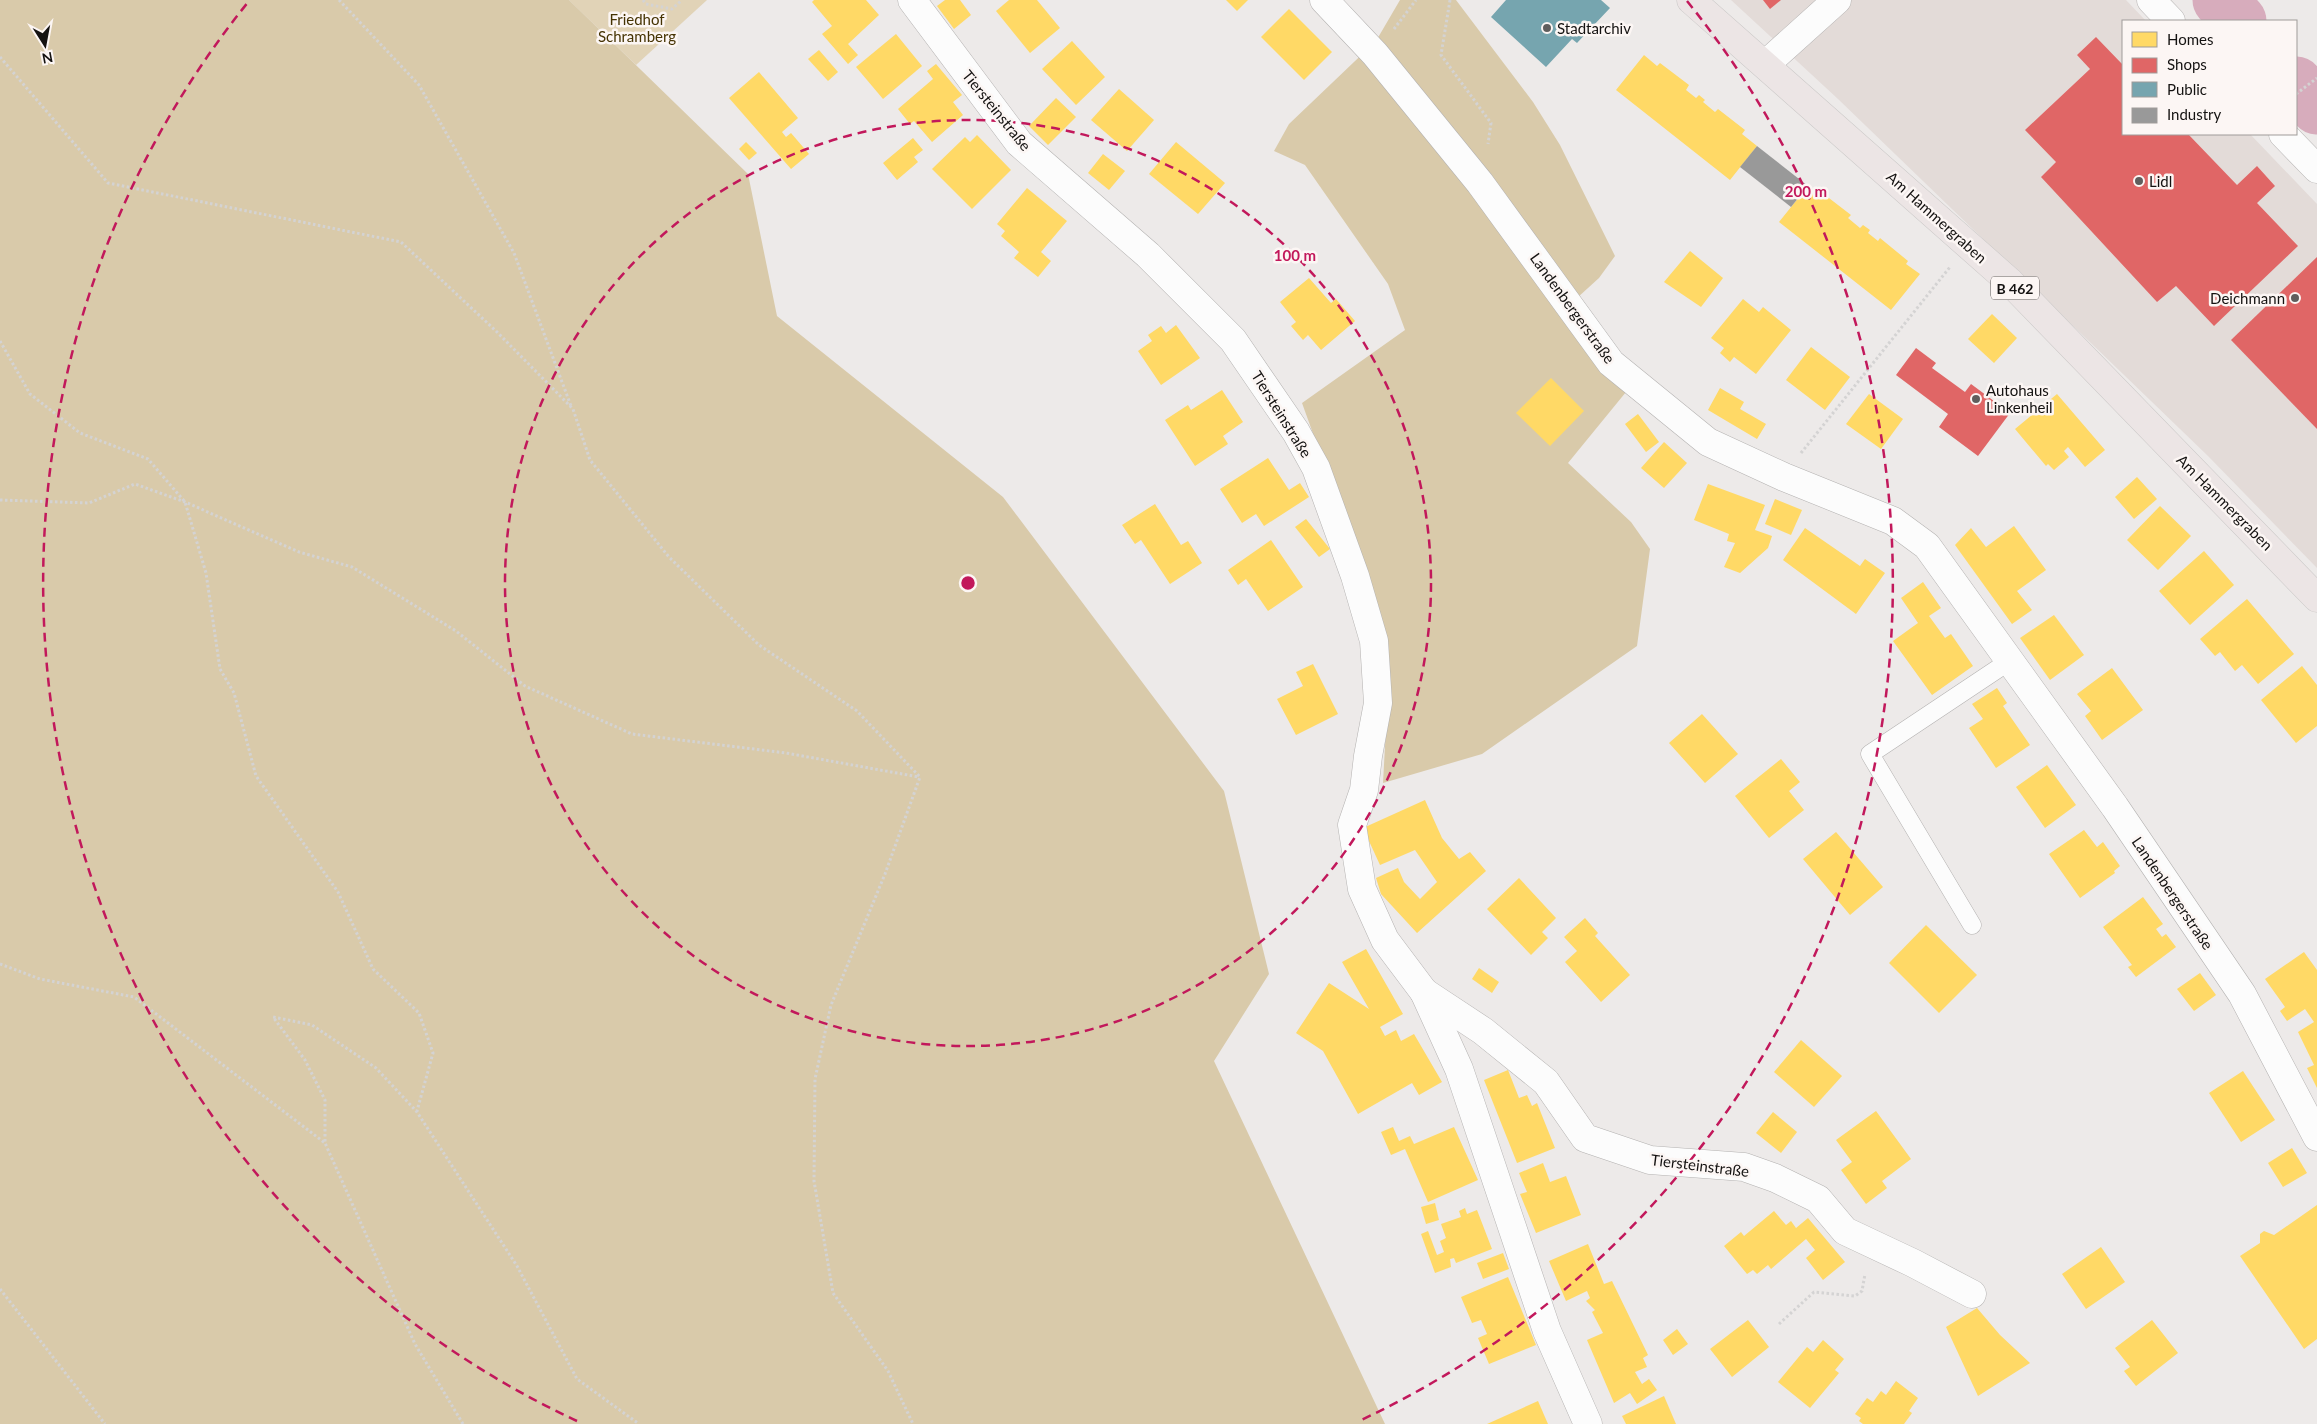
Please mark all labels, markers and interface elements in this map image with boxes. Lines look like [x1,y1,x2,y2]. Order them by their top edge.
park label: Friedhof Schramberg [598,10,676,45]
place label: Stadtarchiv [1557,19,1631,37]
north arrow [20,20,70,70]
legend [2122,20,2297,135]
marker: Stadtarchiv [1541,22,1553,34]
text: Homes [2167,30,2213,48]
text: N [41,49,54,68]
text: Shops [2167,55,2207,73]
street label: Tiersteinstraße [959,66,1035,154]
text: Public [2167,80,2207,98]
text: Industry [2167,105,2222,123]
street label: Am Hammergraben [1883,167,1991,267]
place label: Lidl [2149,172,2172,190]
marker: Lidl [2133,175,2145,187]
text: 200 m [1785,182,1827,200]
text: 100 m [1274,246,1316,264]
street label: Landenbergerstraße [1527,249,1619,367]
road number: B 462 [1991,276,2039,300]
place label: Deichmann [2210,289,2285,307]
marker: Deichmann [2289,292,2301,304]
street label: Tiersteinstraße [1248,367,1316,461]
place label: Autohaus Linkenheil [1986,381,2053,416]
marker: Autohaus Linkenheil [1970,393,1982,405]
street label: Am Hammergraben [2173,450,2277,554]
centre of rings [959,574,977,592]
street label: Landenbergerstraße [2129,833,2217,953]
street label: Tiersteinstraße [1650,1150,1750,1180]

